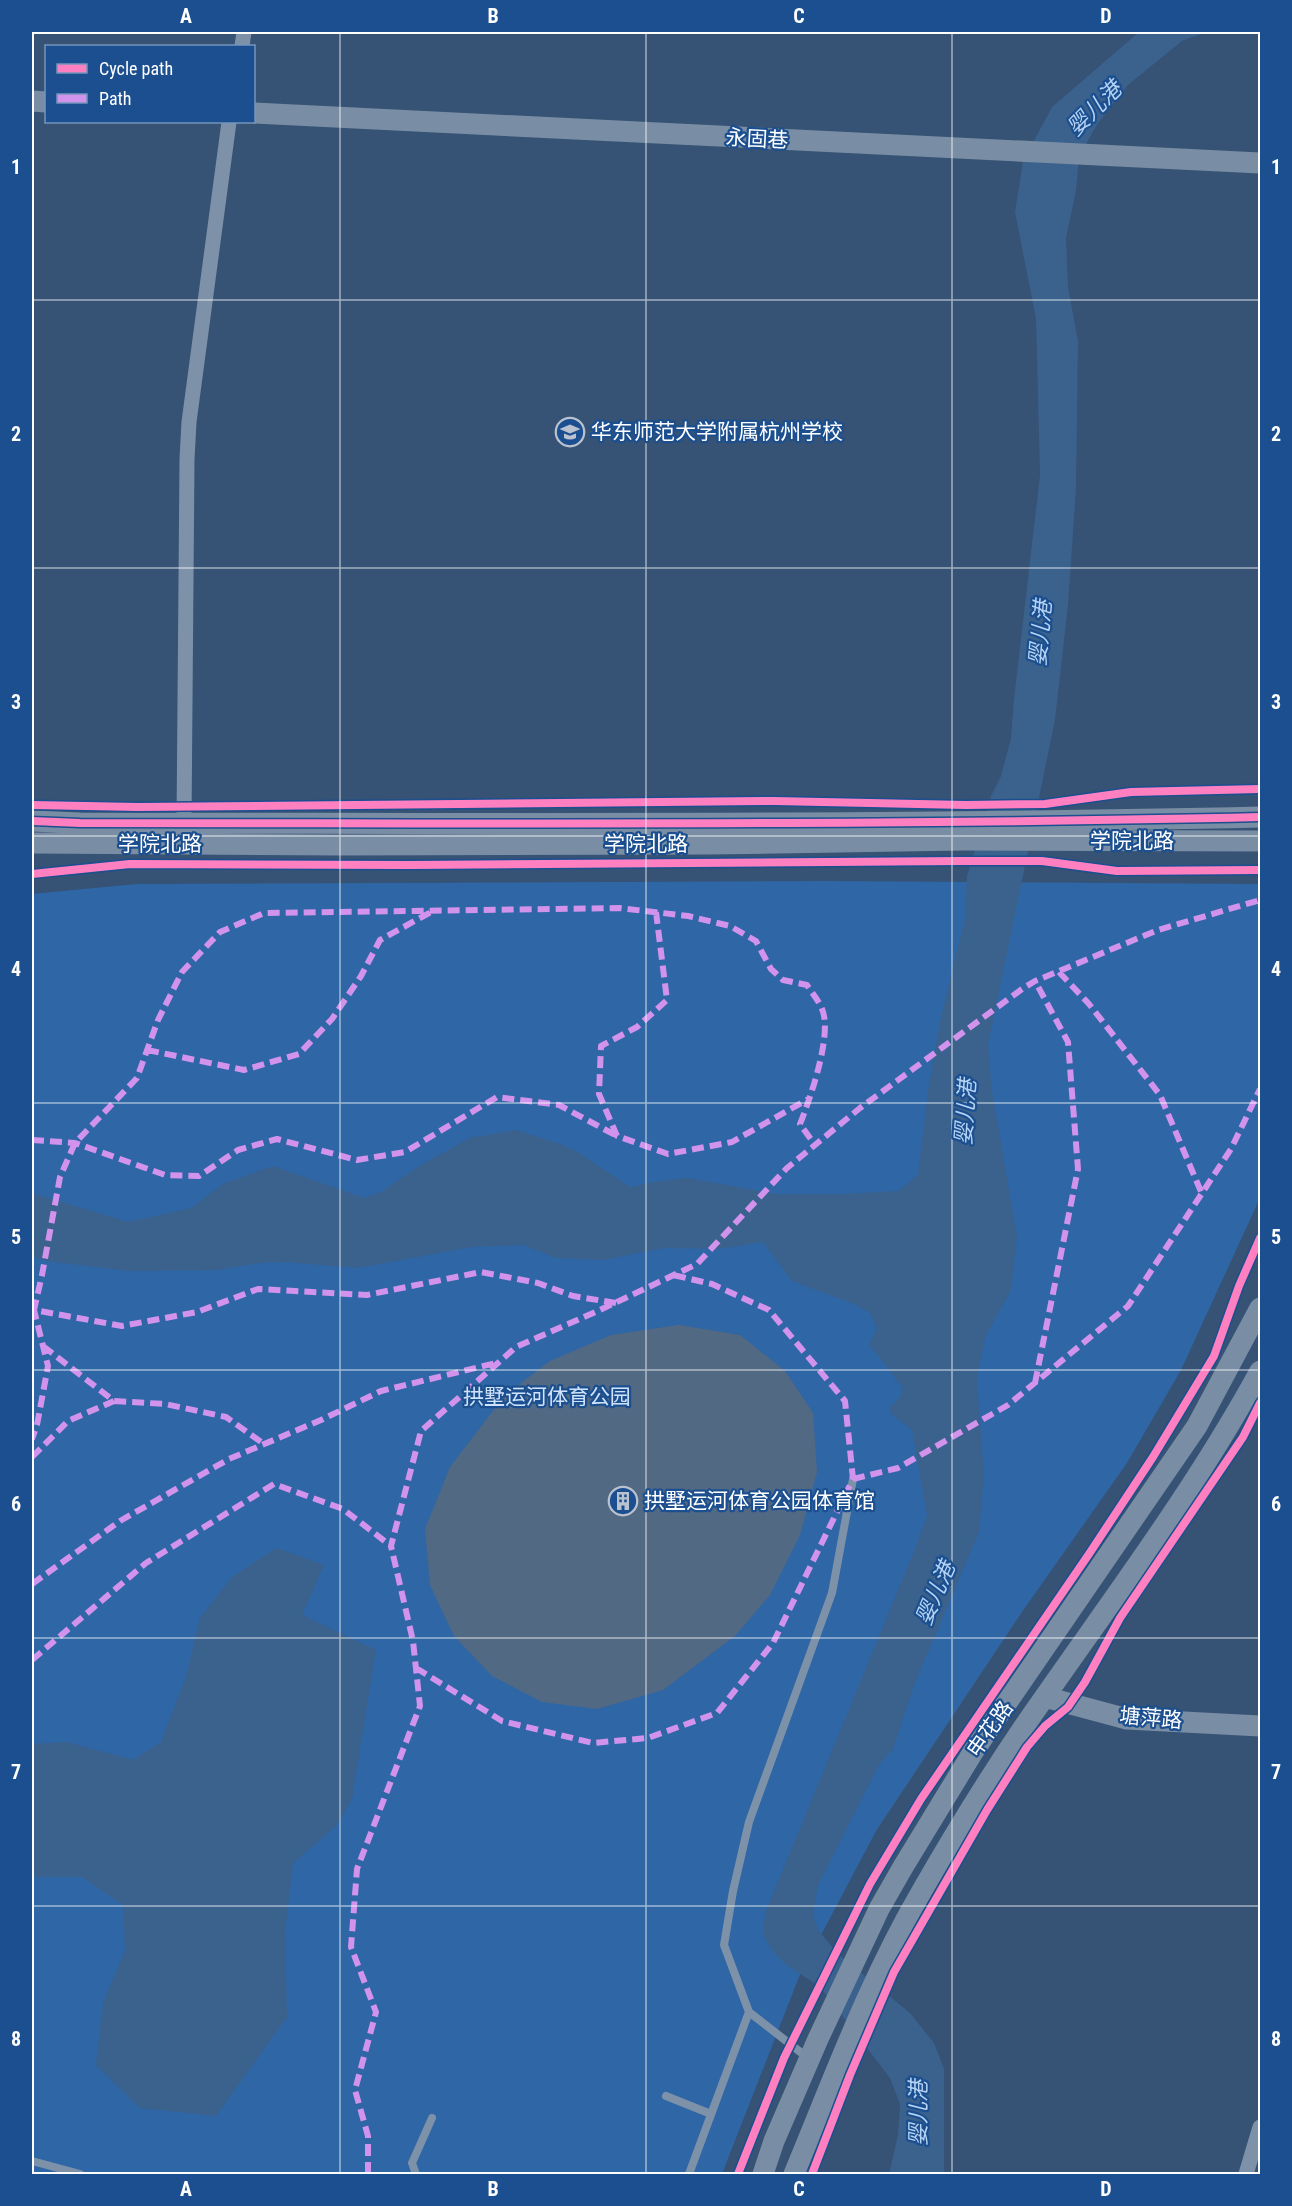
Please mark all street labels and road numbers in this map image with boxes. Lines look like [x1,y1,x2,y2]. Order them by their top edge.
street label: 永固巷 [725,125,789,153]
street label: 学院北路 [1090,829,1174,853]
street label: 学院北路 [118,832,202,856]
street label: 学院北路 [604,832,688,856]
street label: 申花路 [962,1696,1018,1762]
street label: 塘萍路 [1119,1703,1183,1733]

